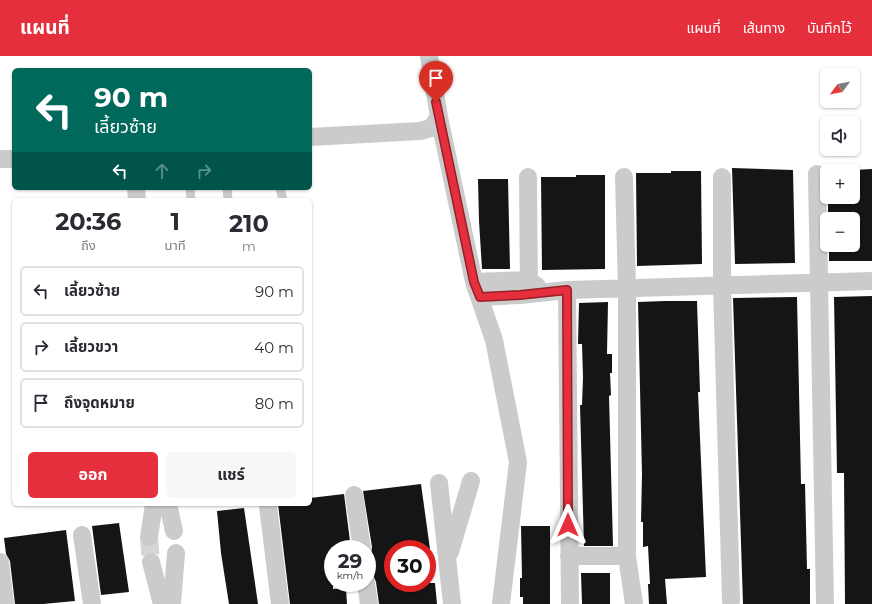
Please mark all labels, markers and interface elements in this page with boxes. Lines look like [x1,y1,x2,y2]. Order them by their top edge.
text: แผนที่ [20,16,70,39]
text: แผนที่ [687,19,721,37]
text: เส้นทาง [743,19,785,37]
text: บันทึกไว้ [807,19,852,37]
pin [419,61,453,102]
icon: arrive [425,67,447,89]
north arrow [820,68,860,108]
map controls [820,68,860,252]
text: 90 m [94,80,168,114]
icon: left [28,84,80,136]
text: เลี้ยวซ้าย [94,116,157,138]
button: sound [820,116,860,156]
icon: left [109,160,131,182]
icon: ahead [151,160,173,182]
icon: right [193,160,215,182]
button: + [820,164,860,204]
text: 20:36 [55,207,121,236]
text: 1 [170,207,180,236]
text: 210 [229,209,269,238]
button: − [820,212,860,252]
text: ถึง [81,237,96,253]
text: นาที [165,237,186,253]
text: m [242,238,256,254]
icon: left [30,280,52,302]
text: เลี้ยวซ้าย [64,281,120,300]
text: 90 m [255,282,294,301]
icon: right [30,336,52,358]
text: เลี้ยวขวา [64,337,118,356]
text: 40 m [254,338,294,357]
icon: arrive [30,392,52,414]
text: ถึงจุดหมาย [64,393,135,412]
text: 80 m [255,394,294,413]
button: ออก [28,452,158,498]
button: แชร์ [166,452,296,498]
position arrow [547,504,589,546]
speed limit sign: 30 [384,540,436,592]
text: 29 [338,549,362,573]
text: km/h [337,569,363,582]

